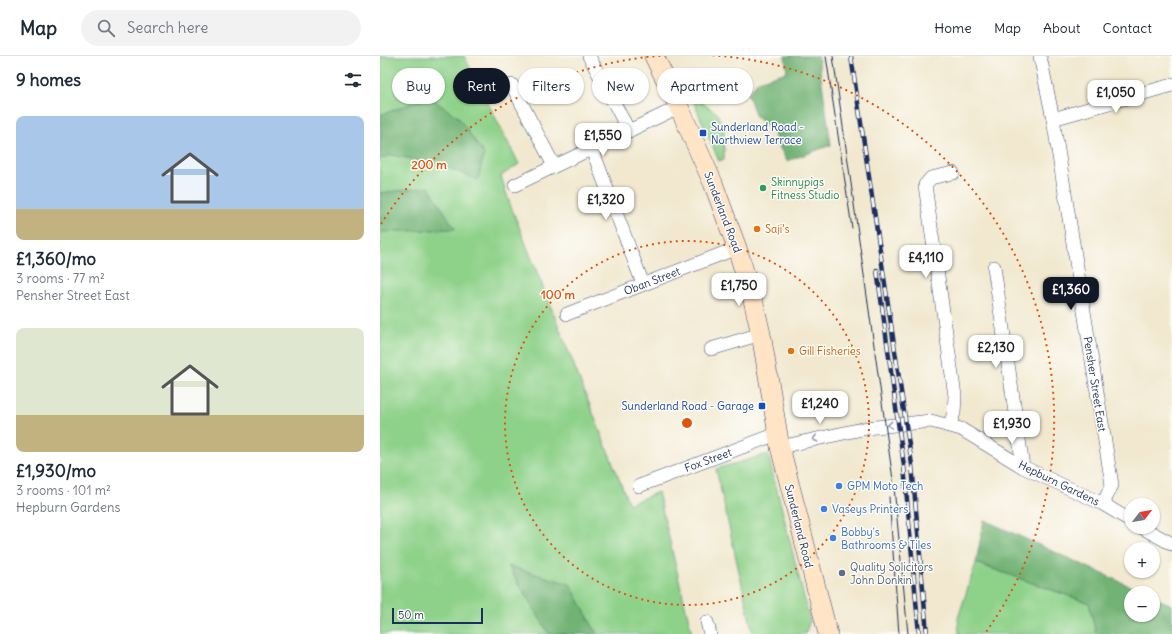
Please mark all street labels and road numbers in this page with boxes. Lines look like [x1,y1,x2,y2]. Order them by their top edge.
street label: Sunderland Road [701,169,745,255]
street label: Oban Street [622,264,682,298]
street label: Pensher Street East [1081,335,1109,433]
street label: Fox Street [683,445,734,475]
street label: Hepburn Gardens [1016,457,1102,509]
street label: Sunderland Road [782,483,816,570]

